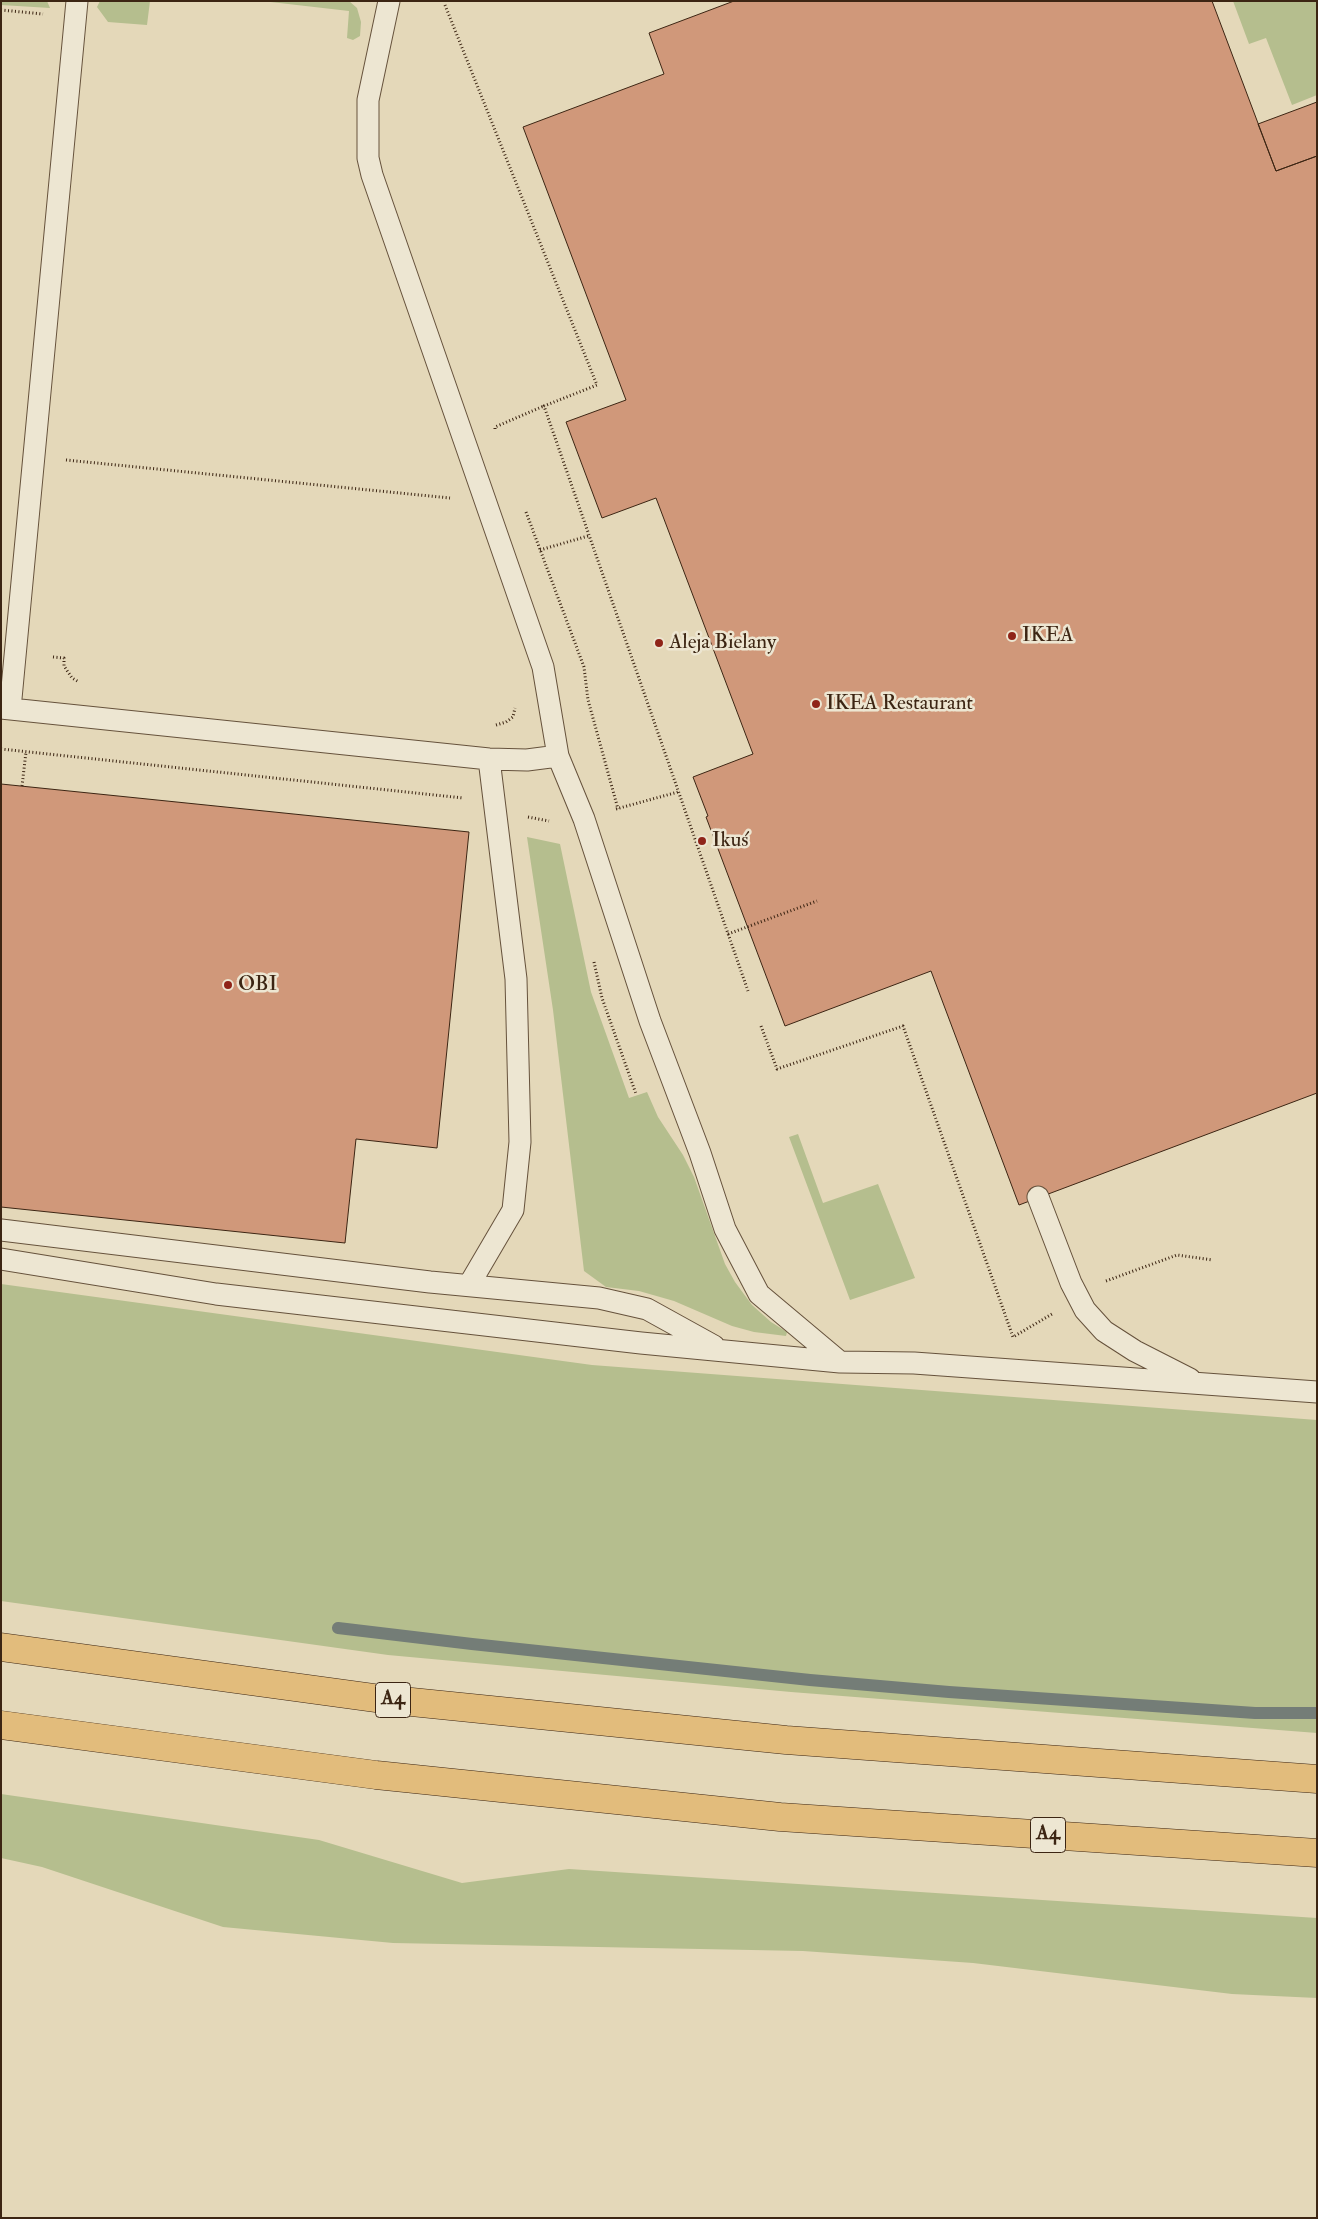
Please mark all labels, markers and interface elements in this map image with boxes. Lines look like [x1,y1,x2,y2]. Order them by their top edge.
place label: IKEA [1022,623,1074,649]
place label: Aleja Bielany [669,630,776,656]
marker: IKEA [1006,630,1018,642]
marker: Aleja Bielany [653,637,665,649]
place label: IKEA Restaurant [826,691,973,717]
marker: IKEA Restaurant [810,698,822,710]
place label: Ikuś [712,828,748,854]
marker: Ikuś [696,835,708,847]
place label: OBI [238,972,277,998]
marker: OBI [222,979,234,991]
road number: A4 [376,1682,410,1718]
road number: A4 [1030,1818,1066,1852]

